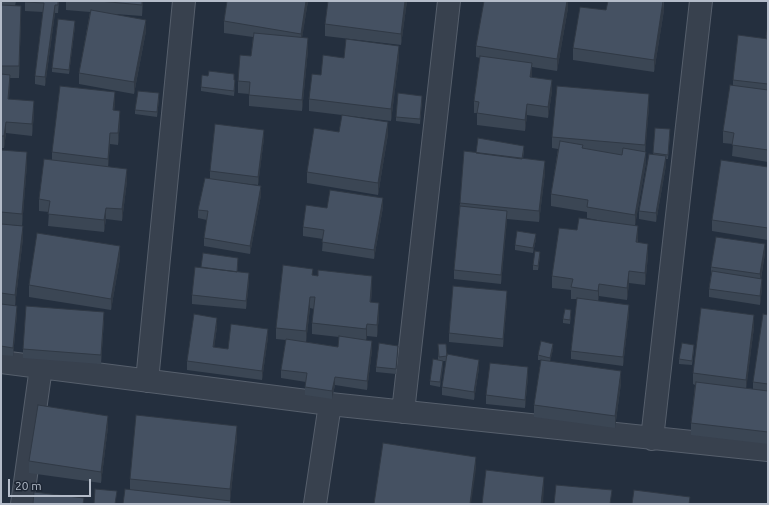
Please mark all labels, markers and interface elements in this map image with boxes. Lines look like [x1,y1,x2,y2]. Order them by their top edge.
scale bar [10,471,93,497]
text: 20 m [15,479,42,492]

